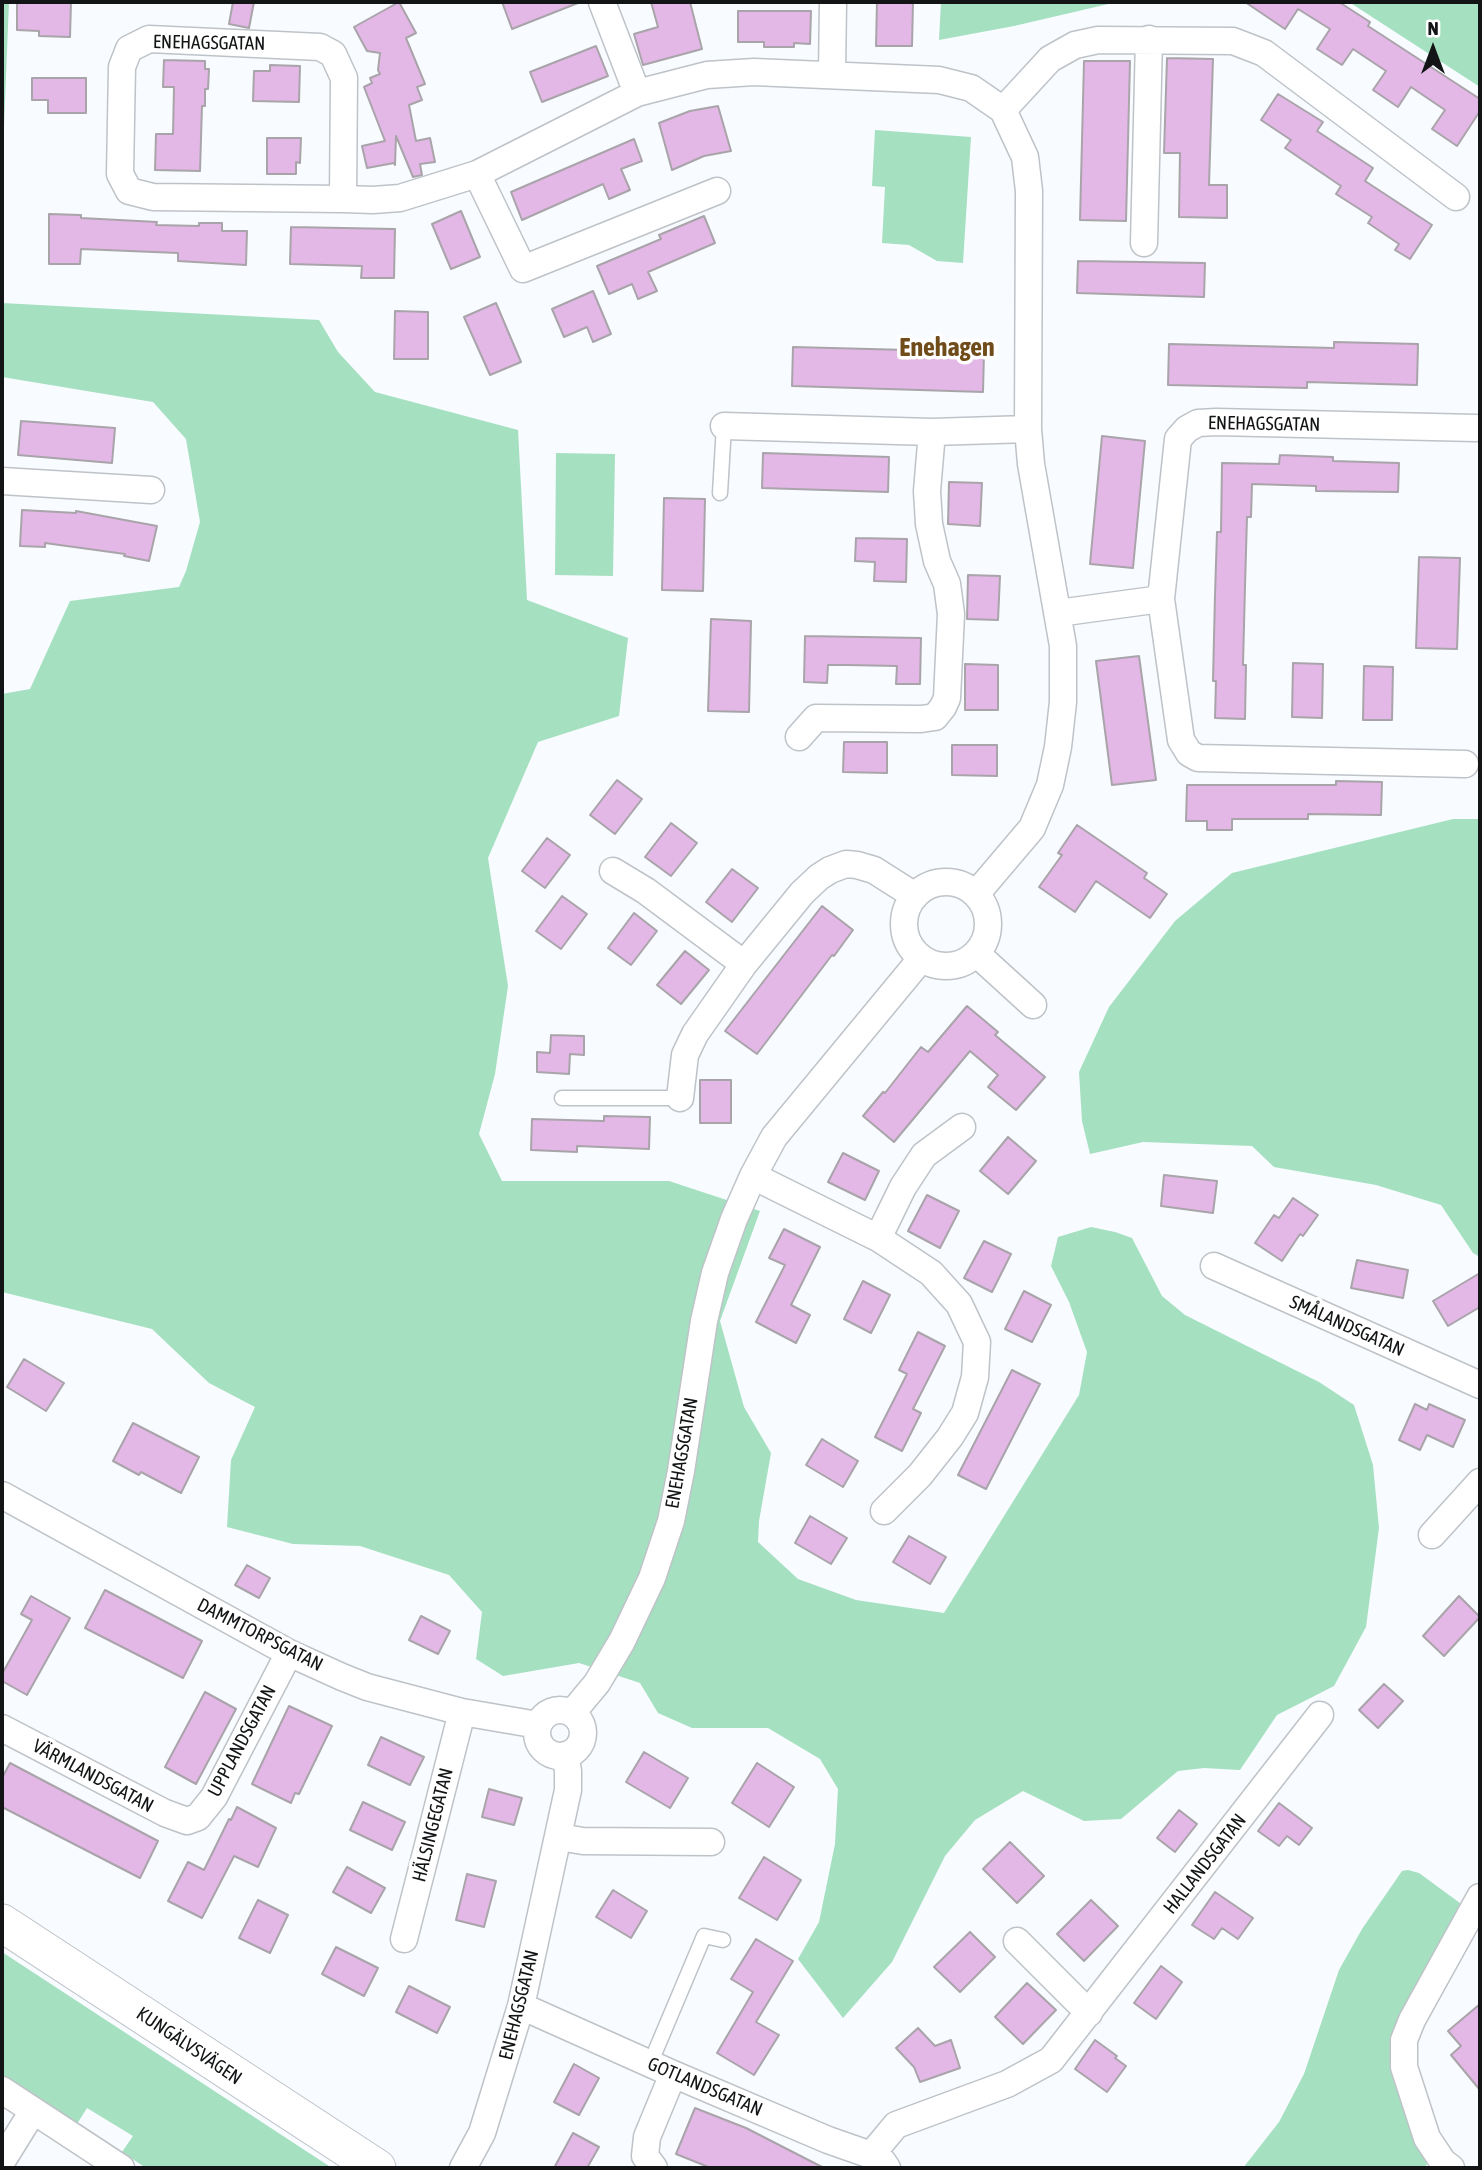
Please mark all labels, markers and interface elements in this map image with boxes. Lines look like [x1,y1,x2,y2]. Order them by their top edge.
north arrow [1398,14,1468,84]
text: N [1427,17,1439,39]
street label: ENEHAGSGATAN [153,31,265,55]
district label: Enehagen [899,332,995,364]
street label: ENEHAGSGATAN [1208,412,1320,436]
street label: SMÅLANDSGATAN [1286,1291,1408,1361]
street label: ENEHAGSGATAN [661,1396,703,1510]
street label: DAMMTORPSGATAN [193,1594,327,1676]
street label: UPPLANDSGATAN [203,1681,281,1801]
street label: VÄRMLANDSGATAN [29,1735,157,1817]
street label: HÄLSINGEGATAN [408,1766,458,1884]
street label: HALLANDSGATAN [1159,1809,1251,1919]
street label: ENEHAGSGATAN [494,1948,544,2062]
street label: KUNGÄLVSVÄGEN [132,2002,246,2090]
street label: GOTLANDSGATAN [644,2053,766,2121]

